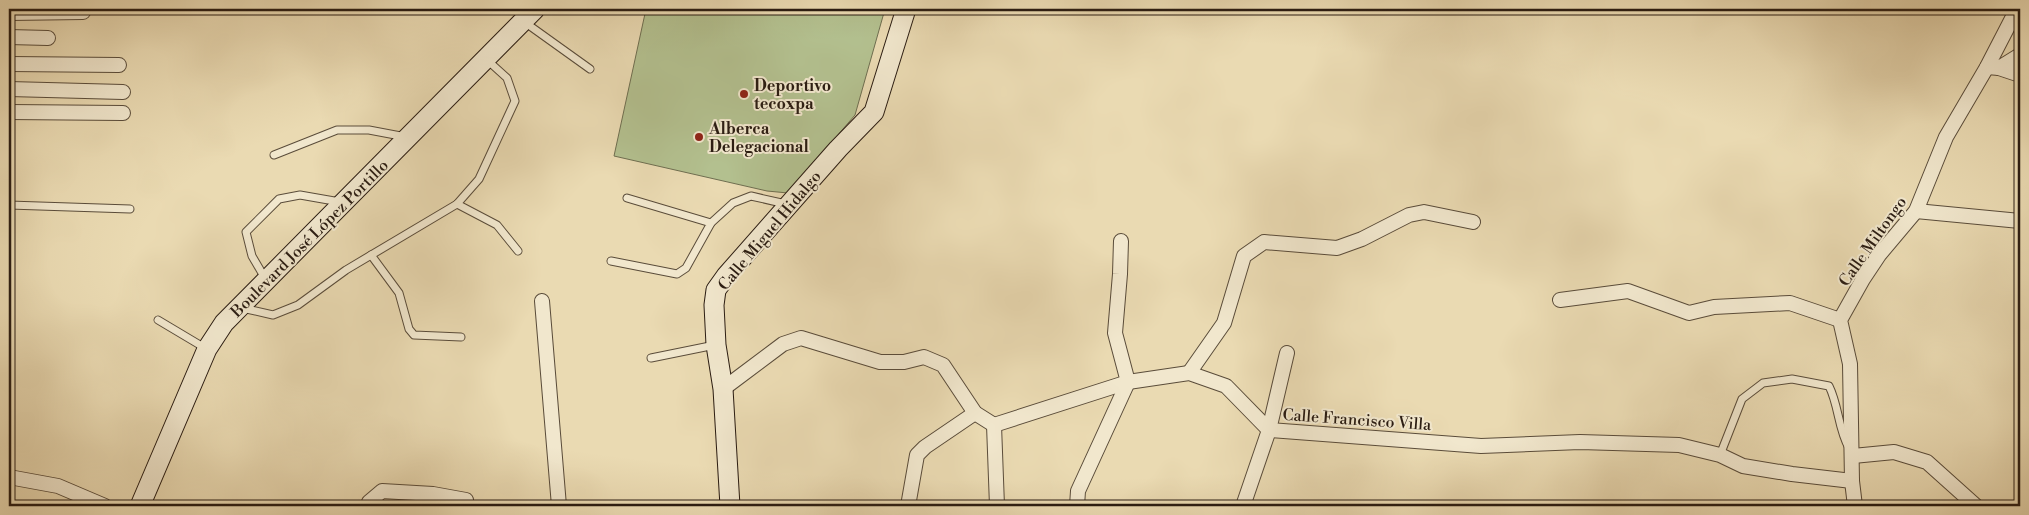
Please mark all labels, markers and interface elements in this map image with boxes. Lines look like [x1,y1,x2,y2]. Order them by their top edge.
place label: Deportivo tecoxpa [754,76,831,114]
marker: Deportivo tecoxpa [738,88,750,100]
place label: Alberca Delegacional [708,119,809,157]
marker: Alberca Delegacional [693,131,705,143]
street label: Boulevard José López Portillo [226,156,393,323]
street label: Calle Miguel Hidalgo [714,167,826,295]
street label: Calle Miltongo [1834,193,1911,290]
street label: Calle Francisco Villa [1282,405,1433,435]

